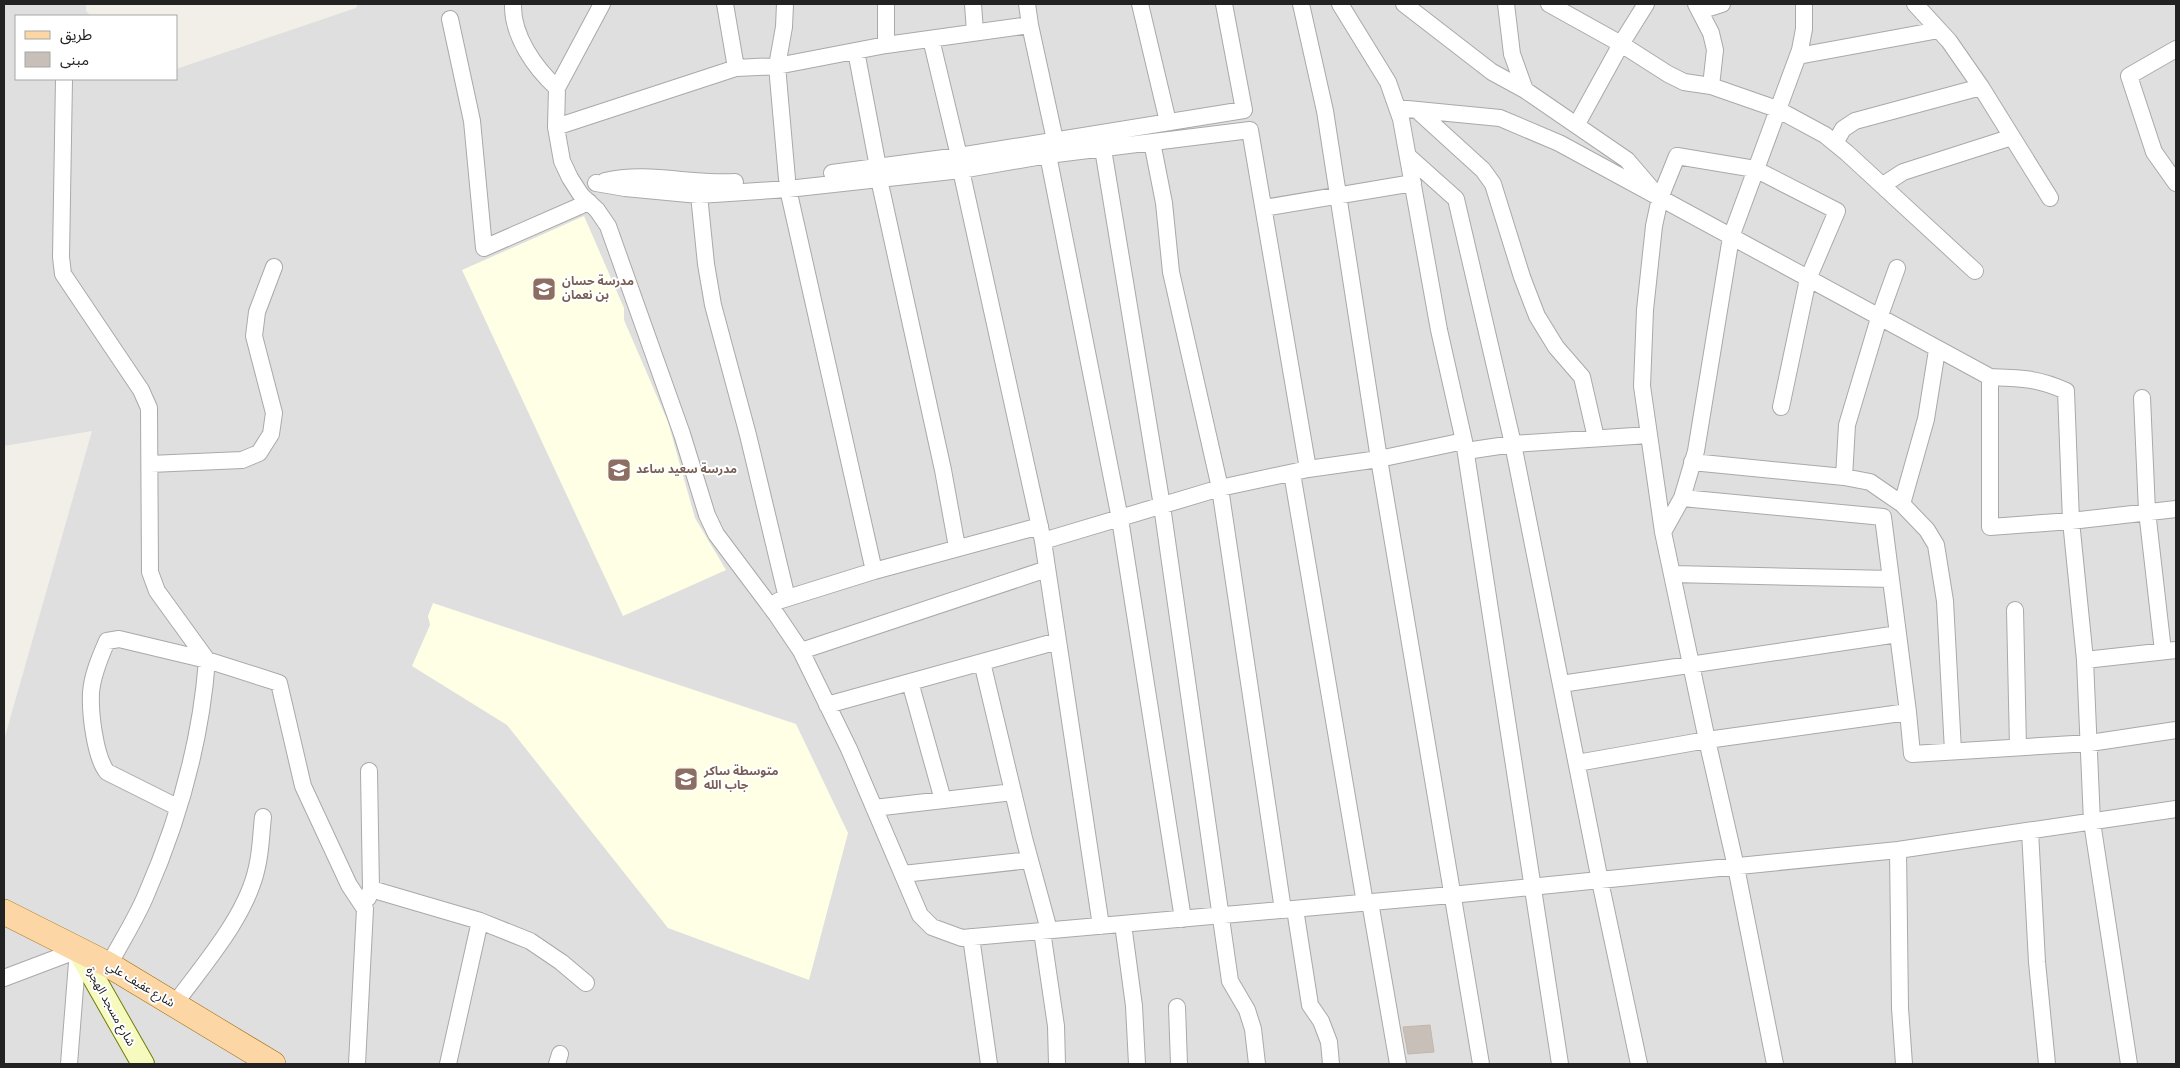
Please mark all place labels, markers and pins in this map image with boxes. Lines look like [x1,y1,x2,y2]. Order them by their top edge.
place label: مدرسة حسان بن نعمان [562,274,634,304]
school or university icon: مدرسة حسان بن نعمان [531,276,557,302]
school or university icon: مدرسة سعيد ساعد [606,457,632,483]
place label: مدرسة سعيد ساعد [636,462,737,478]
place label: متوسطة ساكر جاب الله [703,764,778,794]
school or university icon: متوسطة ساكر جاب الله [673,766,699,792]

